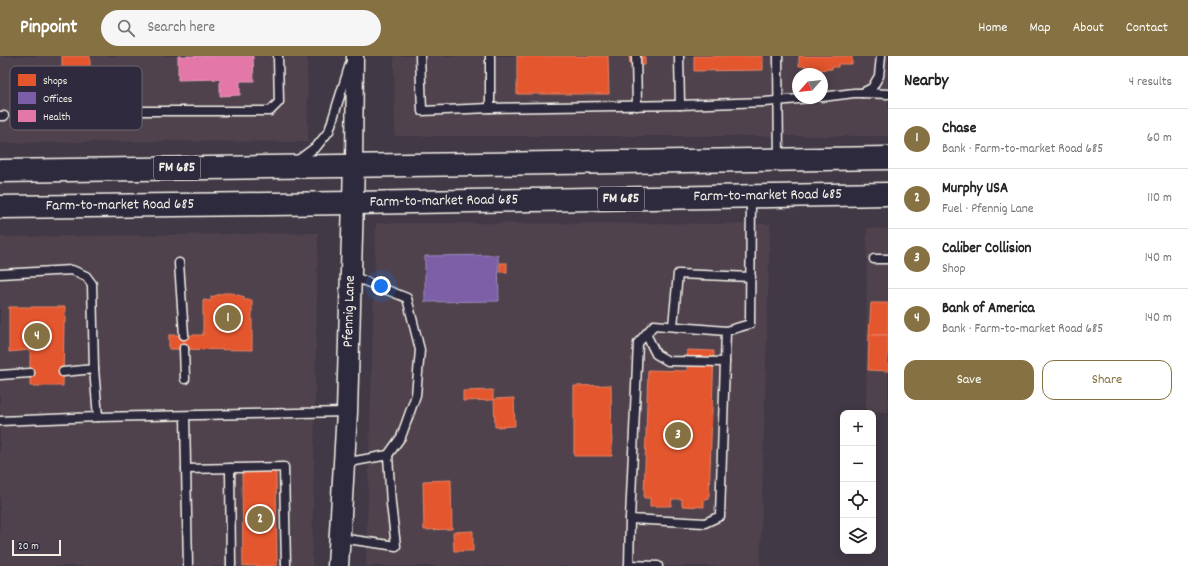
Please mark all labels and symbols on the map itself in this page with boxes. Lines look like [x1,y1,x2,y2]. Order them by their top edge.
legend [10,66,142,130]
north arrow [792,68,828,104]
text: Shops [43,74,68,90]
text: Offices [43,92,73,108]
text: Health [43,110,70,126]
road number: FM 685 [154,156,200,180]
street label: Farm-to-market Road 685 [693,184,842,208]
road number: FM 685 [598,187,644,211]
street label: Farm-to-market Road 685 [369,189,519,214]
street label: Farm-to-market Road 685 [46,194,195,217]
street label: Pfennig Lane [338,275,362,348]
your location [371,276,391,296]
pin: 1 [215,303,241,333]
pin: 4 [24,321,50,351]
pin: 3 [665,420,691,450]
pin: 2 [247,504,273,534]
scale bar [12,538,61,557]

